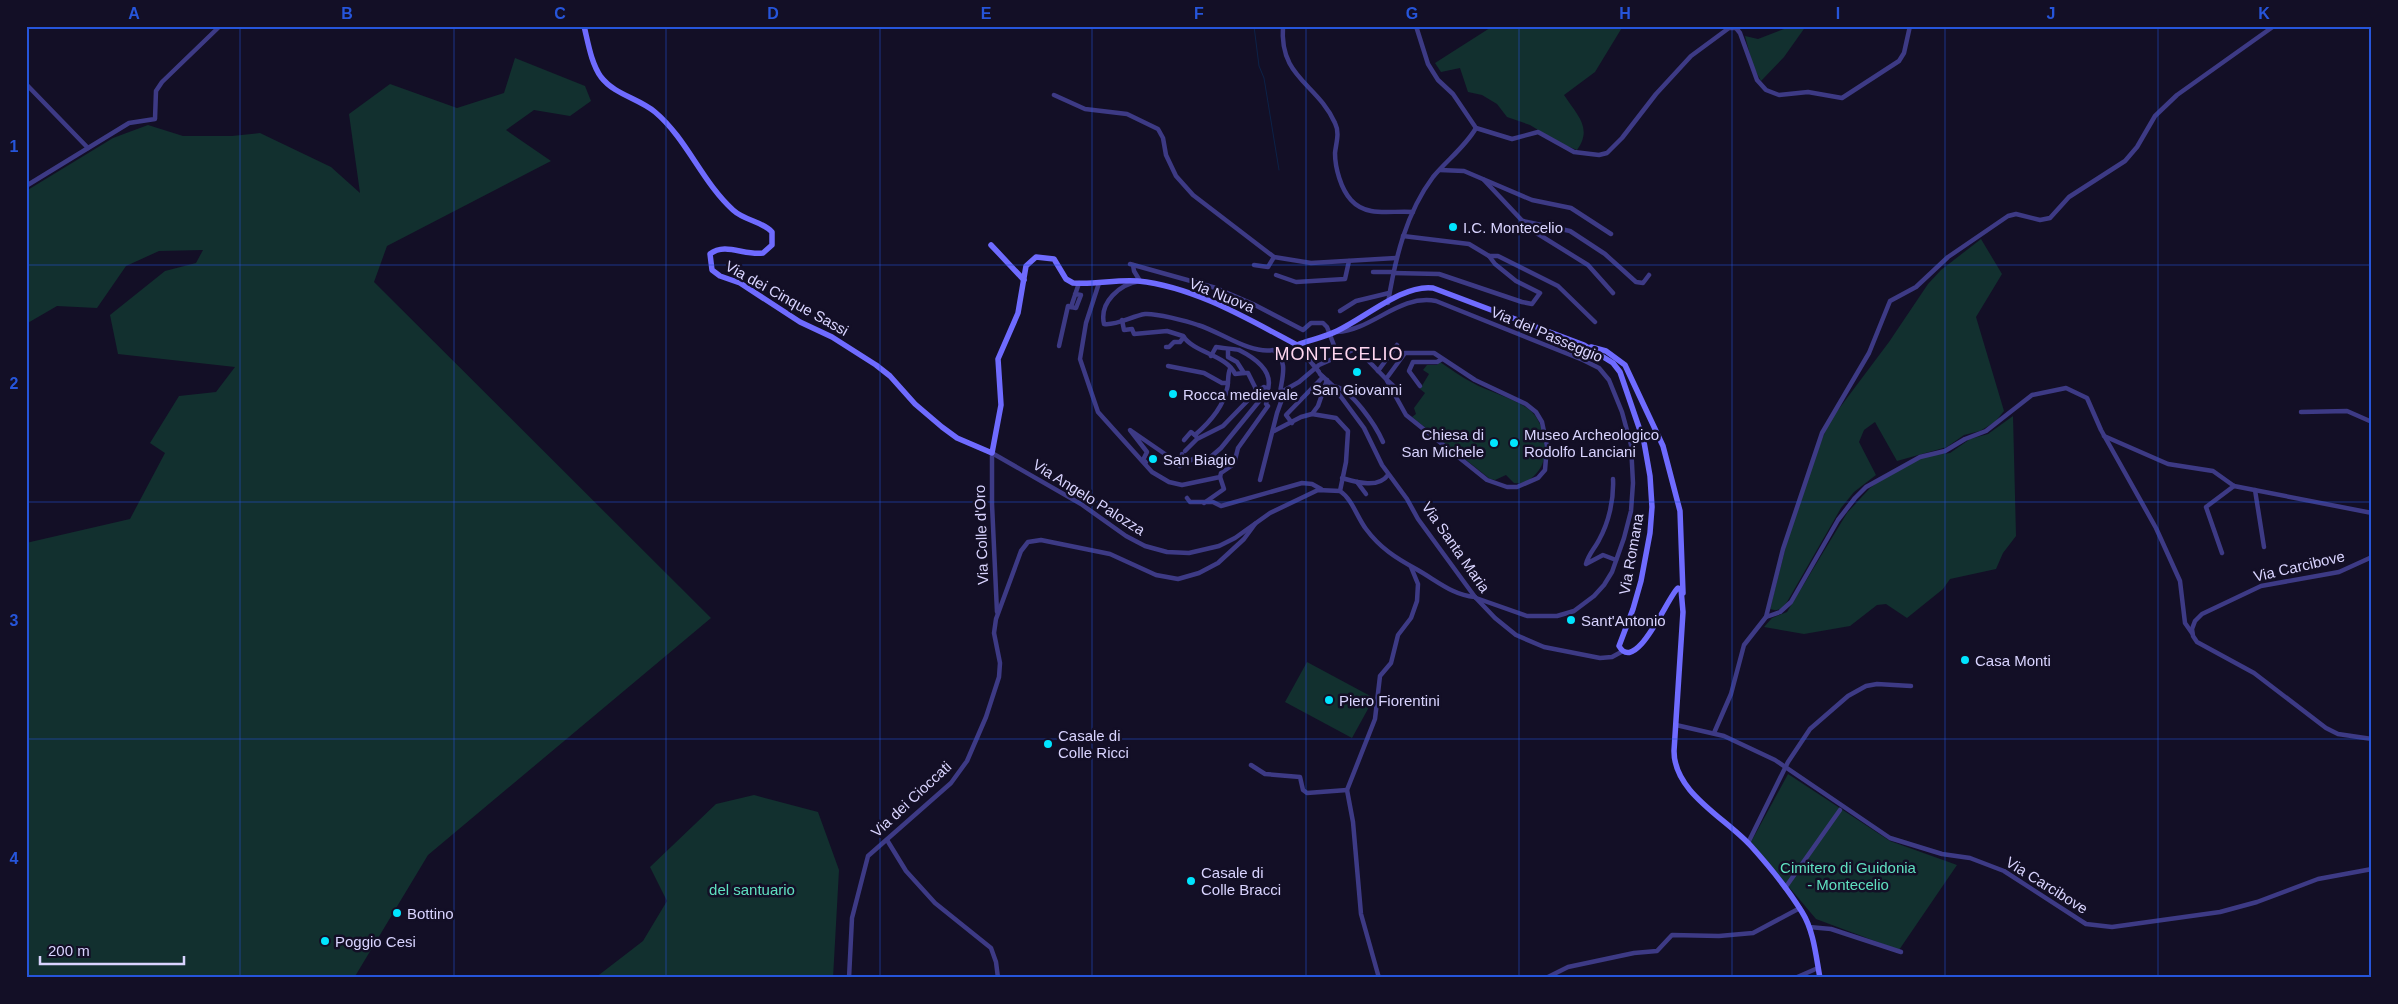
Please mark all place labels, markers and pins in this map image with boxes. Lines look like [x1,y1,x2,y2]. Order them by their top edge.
place label: I.C. Montecelio [1463,219,1563,236]
marker: I.C. Montecelio [1447,221,1459,233]
marker: San Giovanni [1351,366,1363,378]
place label: San Giovanni [1312,381,1402,398]
place label: Rocca medievale [1183,386,1298,403]
marker: Rocca medievale [1167,388,1179,400]
place label: Chiesa di San Michele [1401,426,1484,460]
place label: Museo Archeologico Rodolfo Lanciani [1524,426,1659,460]
marker: Chiesa di San Michele [1488,437,1500,449]
marker: Museo Archeologico Rodolfo Lanciani [1508,437,1520,449]
place label: San Biagio [1163,451,1236,468]
marker: San Biagio [1147,453,1159,465]
place label: Sant'Antonio [1581,612,1666,629]
marker: Sant'Antonio [1565,614,1577,626]
place label: Casa Monti [1975,652,2051,669]
marker: Casa Monti [1959,654,1971,666]
place label: Piero Fiorentini [1339,692,1440,709]
marker: Piero Fiorentini [1323,694,1335,706]
place label: Casale di Colle Ricci [1058,727,1129,761]
marker: Casale di Colle Ricci [1042,738,1054,750]
place label: Casale di Colle Bracci [1201,864,1281,898]
marker: Casale di Colle Bracci [1185,875,1197,887]
place label: Bottino [407,905,454,922]
marker: Bottino [391,907,403,919]
place label: Poggio Cesi [335,933,416,950]
marker: Poggio Cesi [319,935,331,947]

